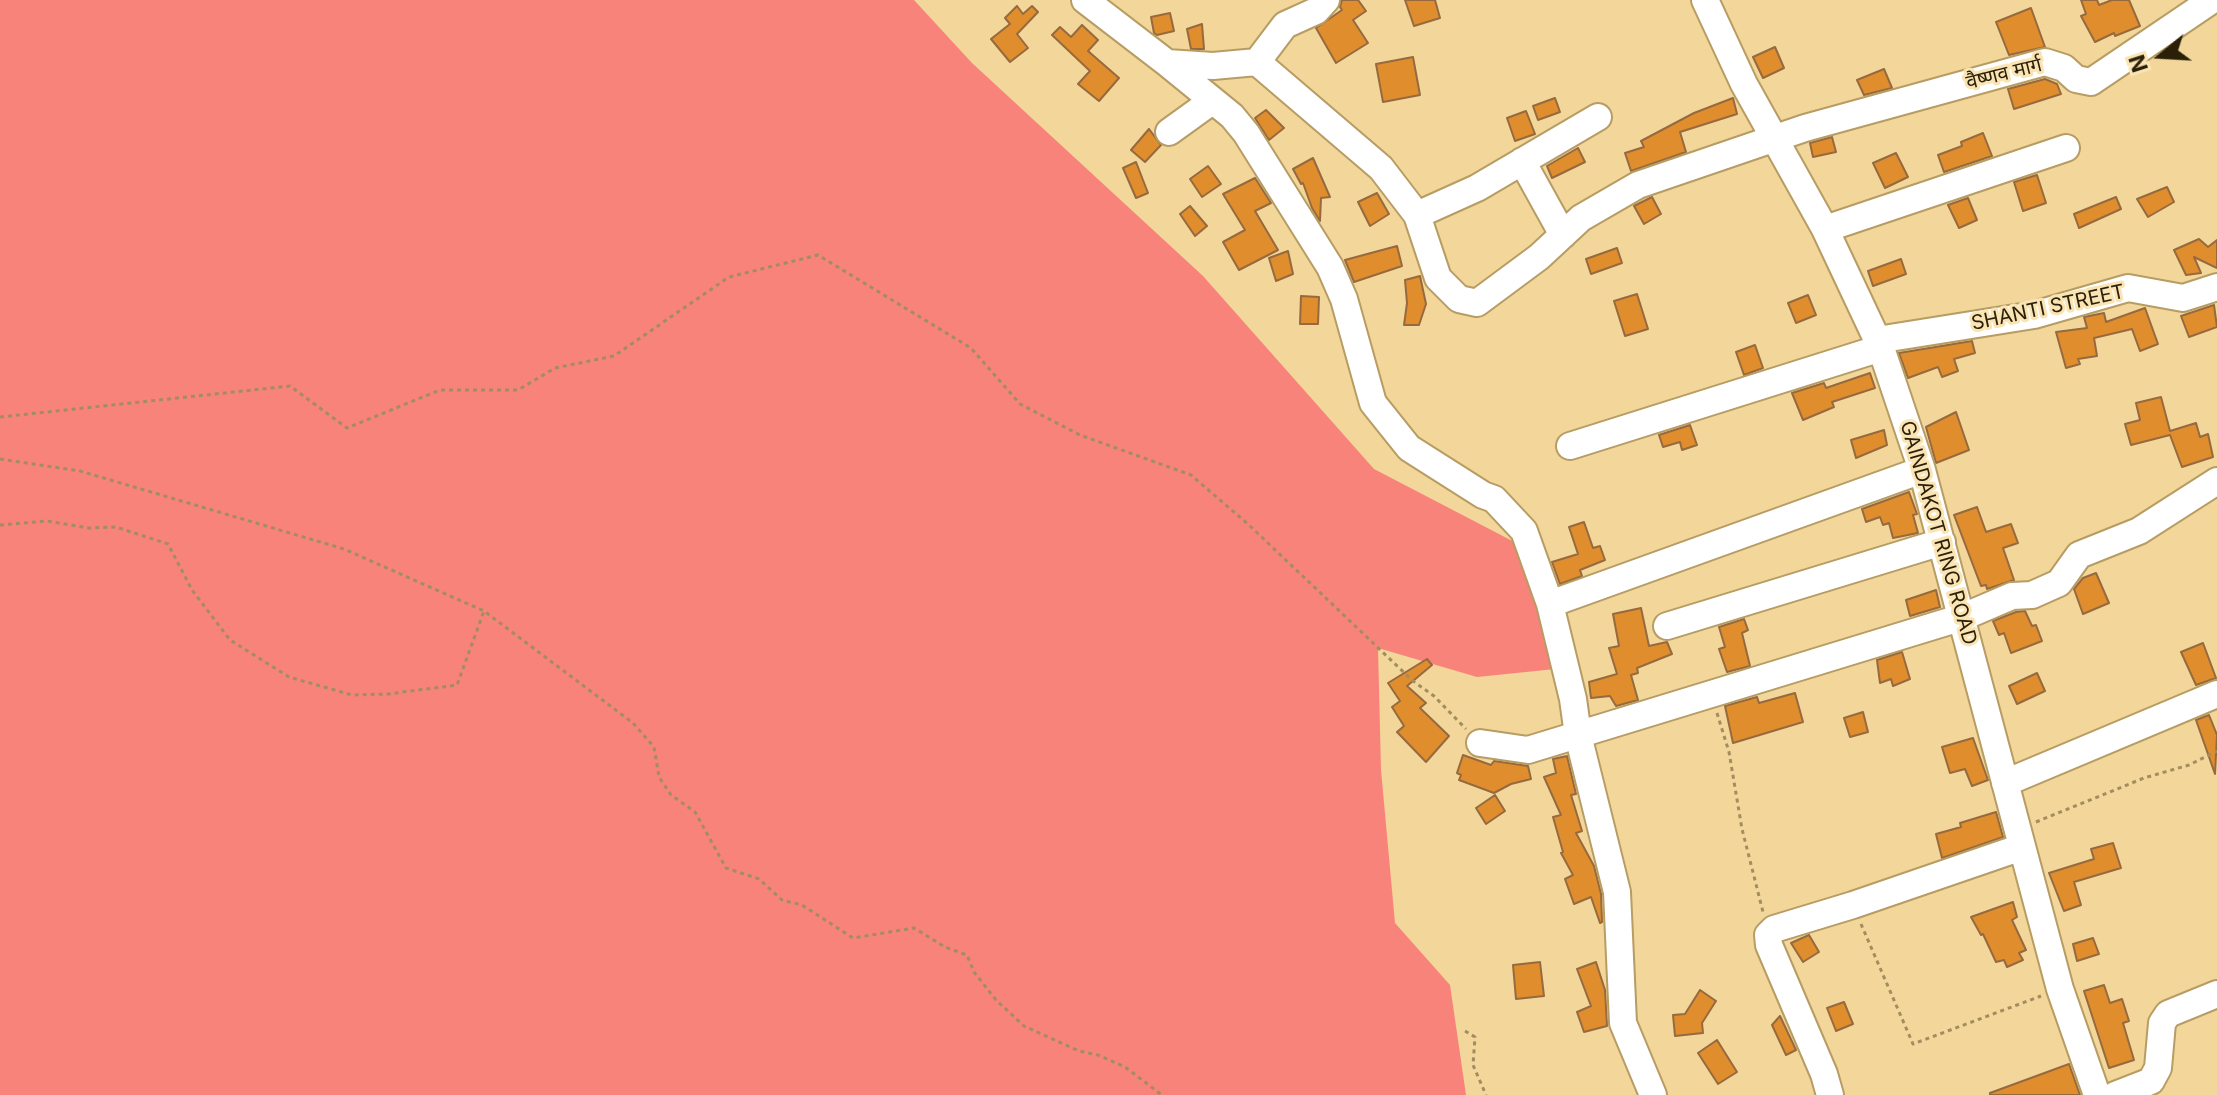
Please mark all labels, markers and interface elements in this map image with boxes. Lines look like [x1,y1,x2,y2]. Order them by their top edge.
north arrow [2121,16,2201,96]
text: N [2123,51,2153,75]
street label: वैष्णव मार्ग [1964,53,2044,95]
street label: SHANTI STREET [1969,280,2127,336]
street label: GAINDAKOT RING ROAD [1895,418,1981,648]

